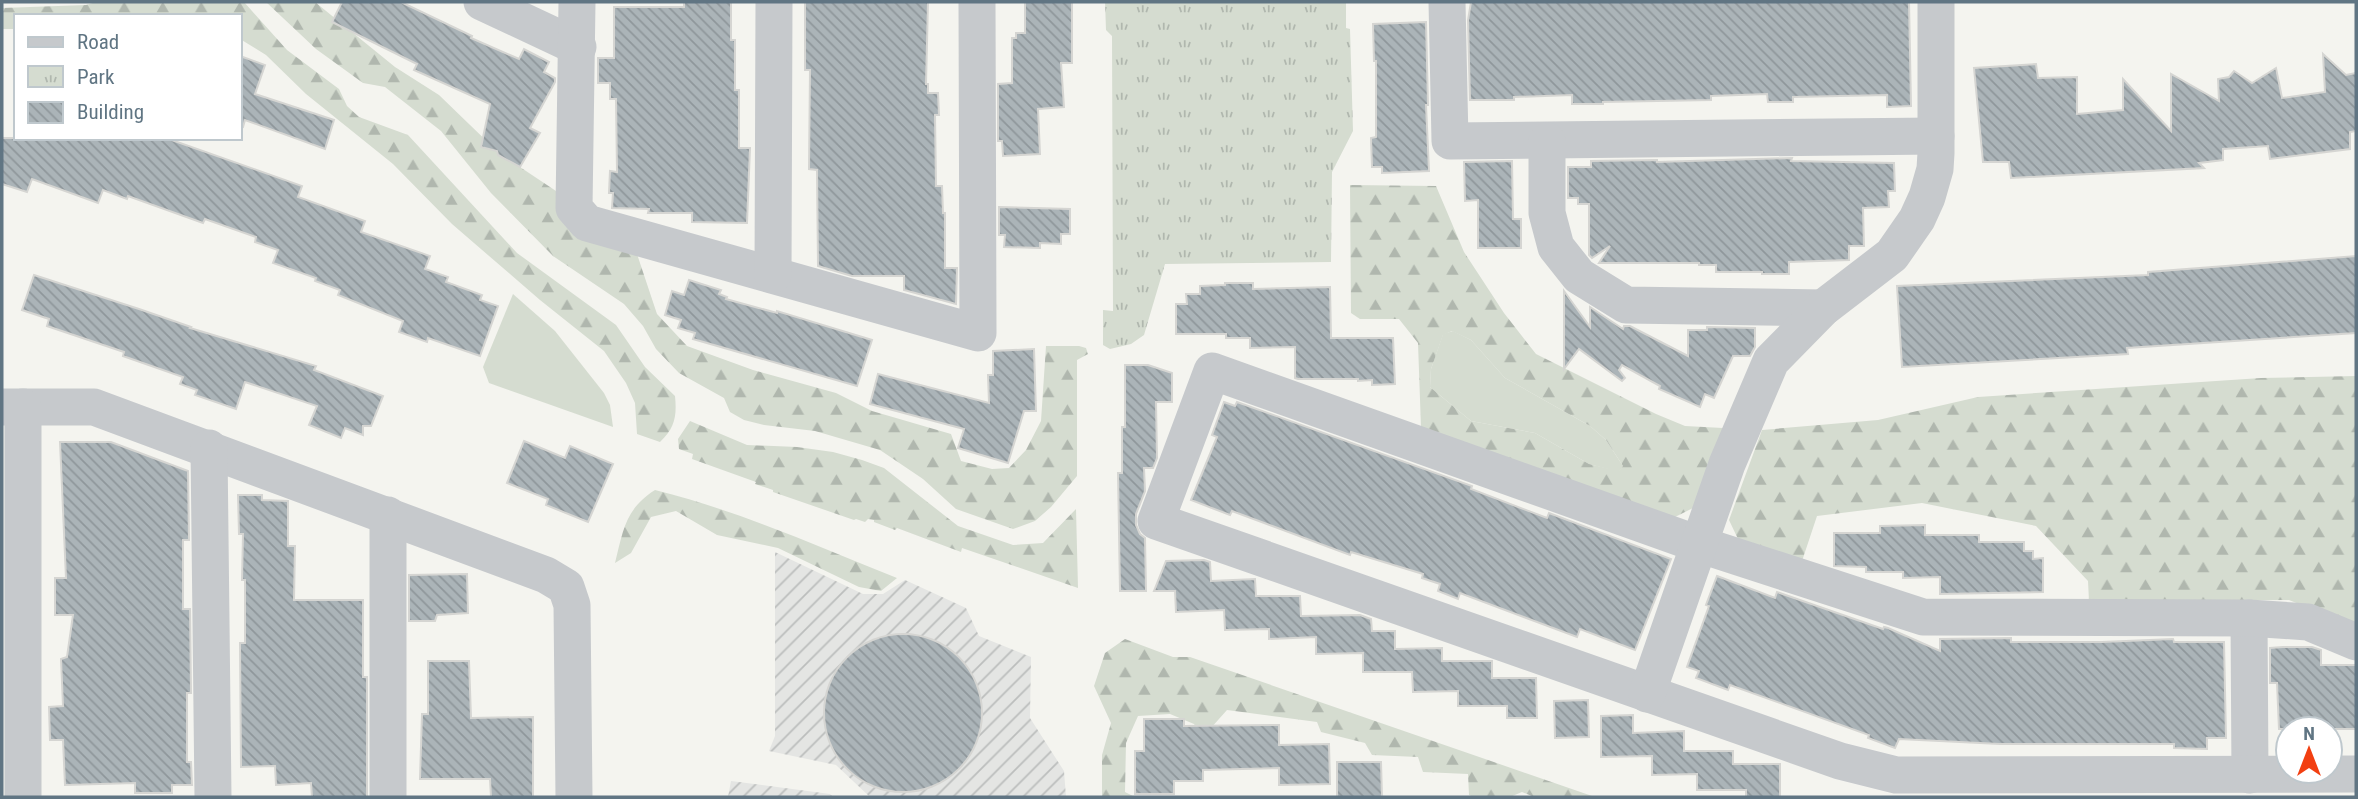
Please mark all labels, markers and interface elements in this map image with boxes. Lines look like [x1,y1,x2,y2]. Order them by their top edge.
legend [14,14,242,140]
text: Road [77,30,119,54]
text: Park [77,65,115,89]
text: Building [77,100,144,124]
north arrow [2274,715,2344,785]
text: N [2303,722,2315,745]

